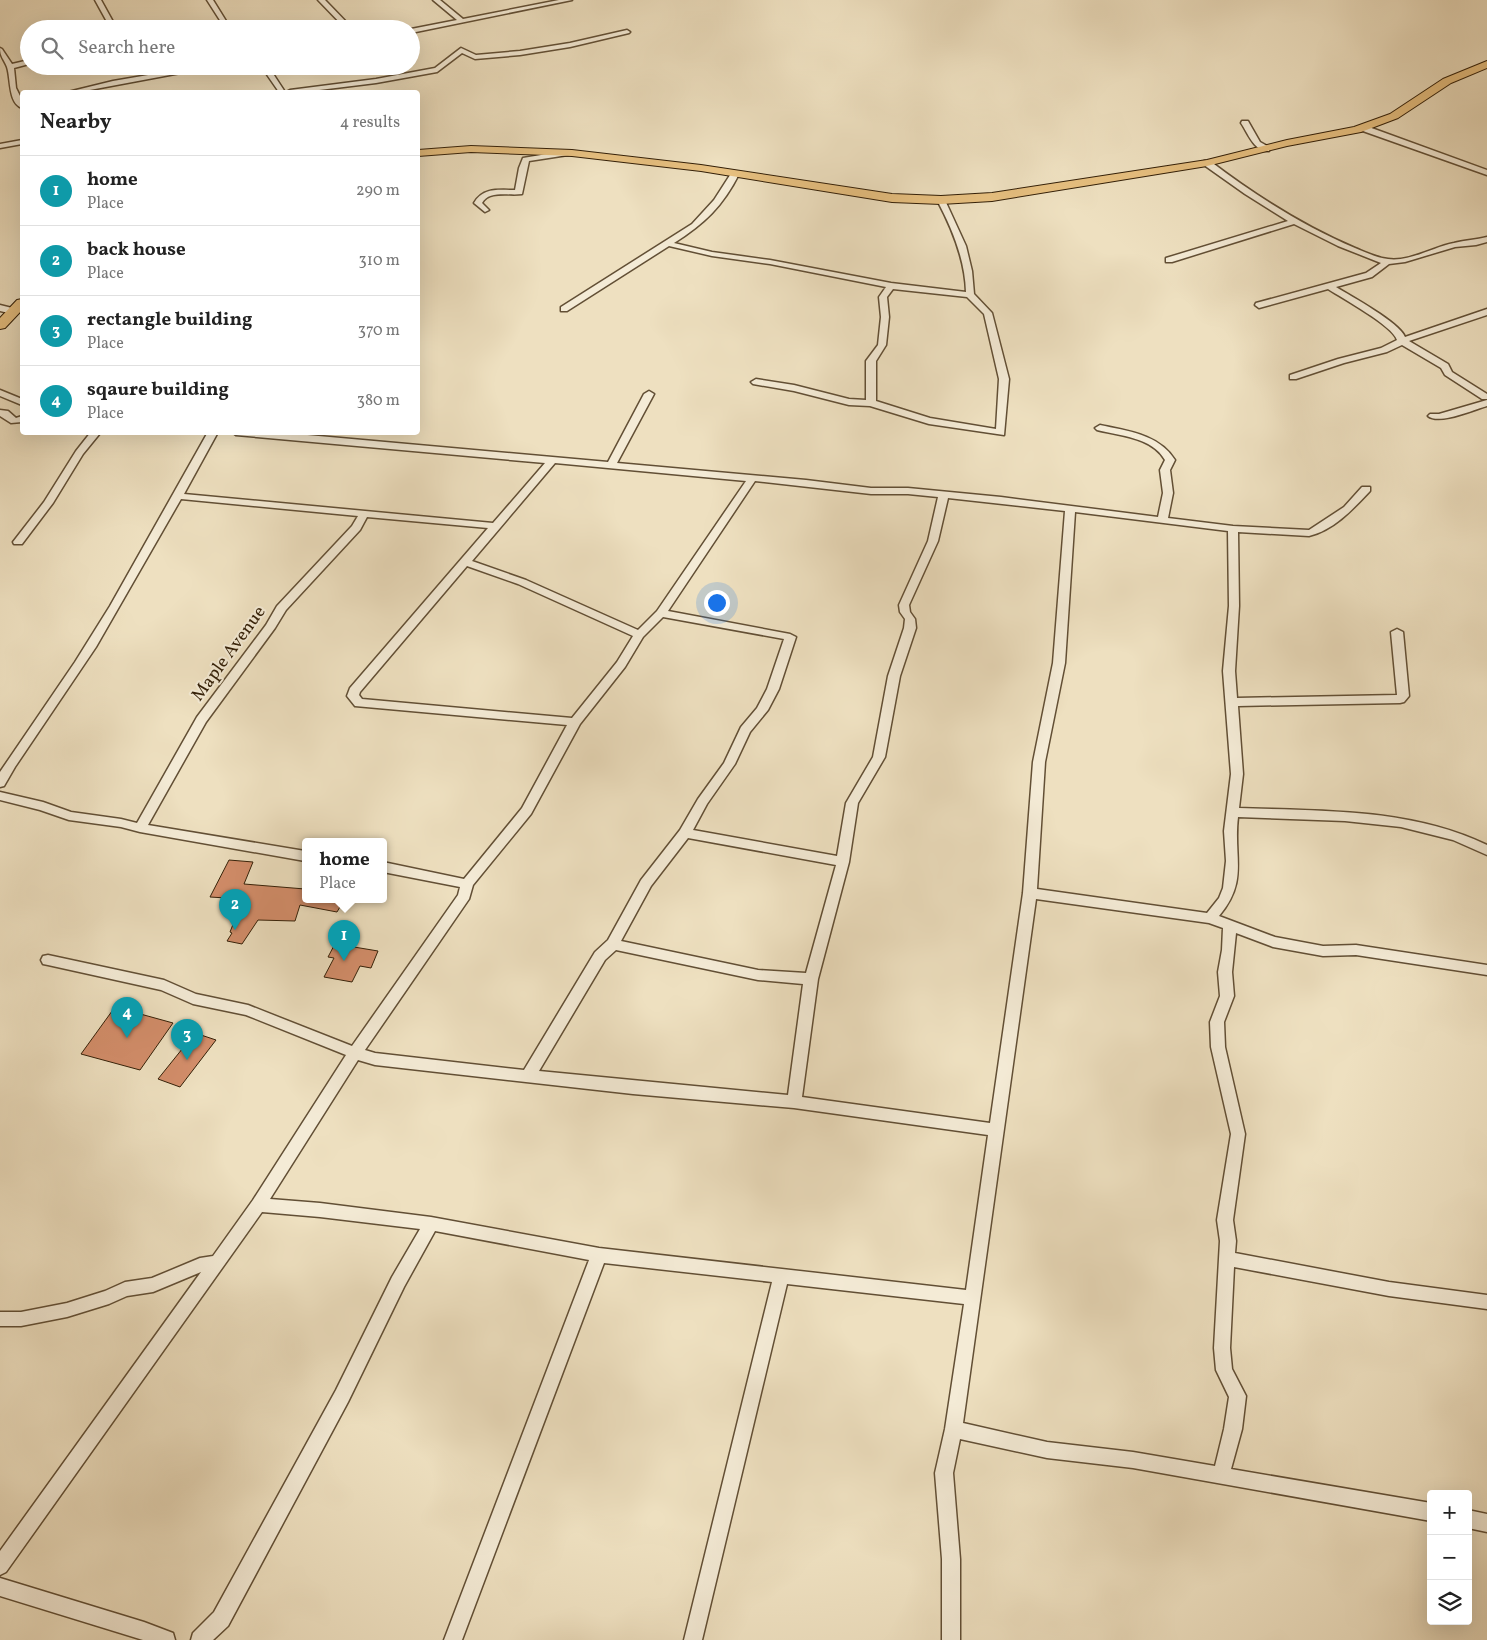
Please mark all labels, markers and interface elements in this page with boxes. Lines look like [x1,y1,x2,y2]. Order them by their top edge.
search box [20,20,420,75]
icon: search [38,34,66,62]
text: Search here [78,35,175,61]
text: Nearby [40,108,111,137]
text: 4 results [340,112,400,134]
text: home [87,167,138,193]
text: 1 [53,180,59,202]
text: 290 m [356,180,400,202]
text: Place [87,193,124,215]
text: back house [87,237,186,263]
text: 2 [52,250,60,272]
text: 310 m [359,250,400,272]
text: Place [87,263,124,285]
text: rectangle building [87,307,252,333]
text: 3 [52,320,60,342]
text: 370 m [358,320,400,342]
text: Place [87,333,124,355]
text: sqaure building [87,377,229,403]
text: 4 [51,390,61,412]
text: 380 m [357,390,400,412]
text: Place [87,403,124,425]
your location [704,590,730,616]
street label: Maple Avenue [186,601,272,707]
popup [302,838,387,903]
text: home [319,847,370,873]
text: Place [319,873,356,895]
pin: 2 [219,889,251,930]
pin: 1 [328,920,360,961]
pin: 4 [111,997,143,1038]
pin: 3 [171,1019,203,1060]
map controls [1427,1490,1472,1625]
button: + [1427,1490,1472,1535]
button: − [1427,1535,1472,1580]
button: layers [1427,1580,1472,1625]

